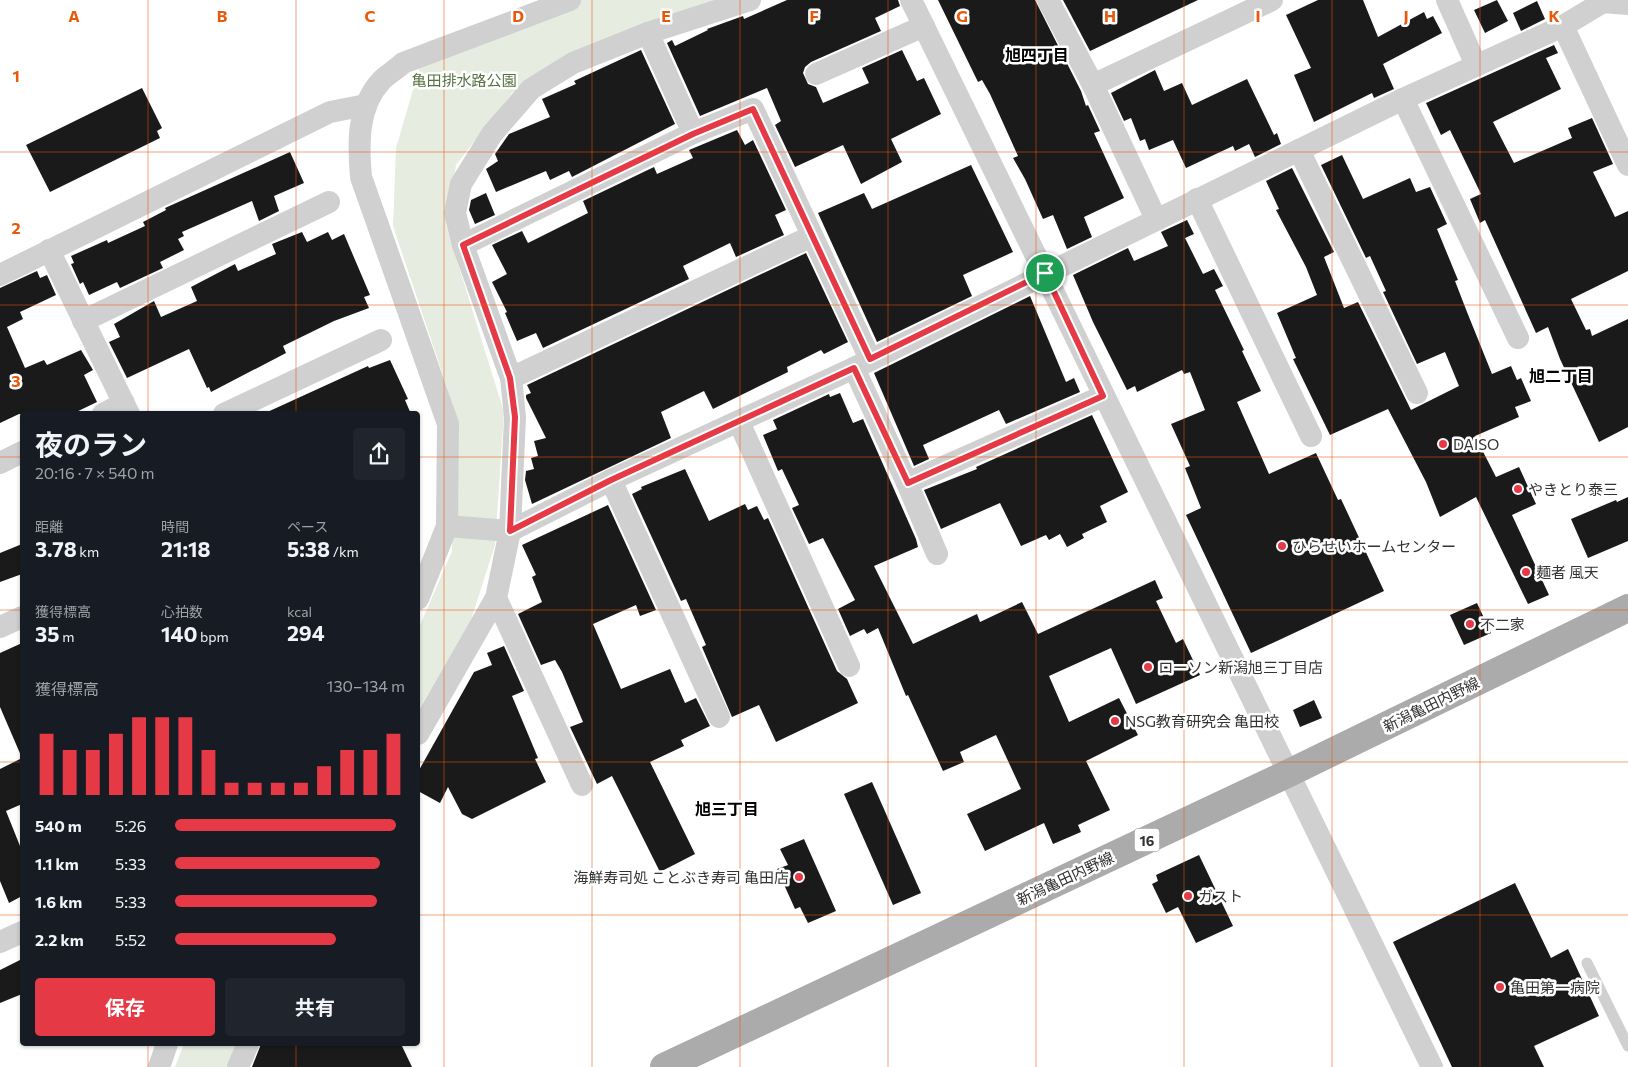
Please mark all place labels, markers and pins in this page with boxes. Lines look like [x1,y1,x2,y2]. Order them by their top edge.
pin [1024,252,1066,294]
place label: DAISO [1453,435,1499,453]
marker: DAISO [1437,438,1449,450]
place label: やきとり泰三 [1528,480,1618,498]
marker: やきとり泰三 [1512,483,1524,495]
place label: ひらせいホームセンター [1292,537,1456,555]
marker: ひらせいホームセンター [1276,540,1288,552]
place label: 麺者 風天 [1536,563,1599,581]
marker: 麺者 風天 [1520,566,1532,578]
place label: 不二家 [1480,615,1525,633]
marker: 不二家 [1464,618,1476,630]
place label: ローソン新潟旭三丁目店 [1158,658,1323,676]
marker: ローソン新潟旭三丁目店 [1142,661,1154,673]
place label: NSG教育研究会 亀田校 [1125,712,1279,730]
marker: NSG教育研究会 亀田校 [1109,715,1121,727]
place label: 海鮮寿司処 ことぶき寿司 亀田店 [573,868,789,886]
marker: 海鮮寿司処 ことぶき寿司 亀田店 [793,871,805,883]
place label: ガスト [1198,887,1243,905]
marker: ガスト [1182,890,1194,902]
place label: 亀田第一病院 [1510,978,1600,996]
marker: 亀田第一病院 [1494,981,1506,993]

